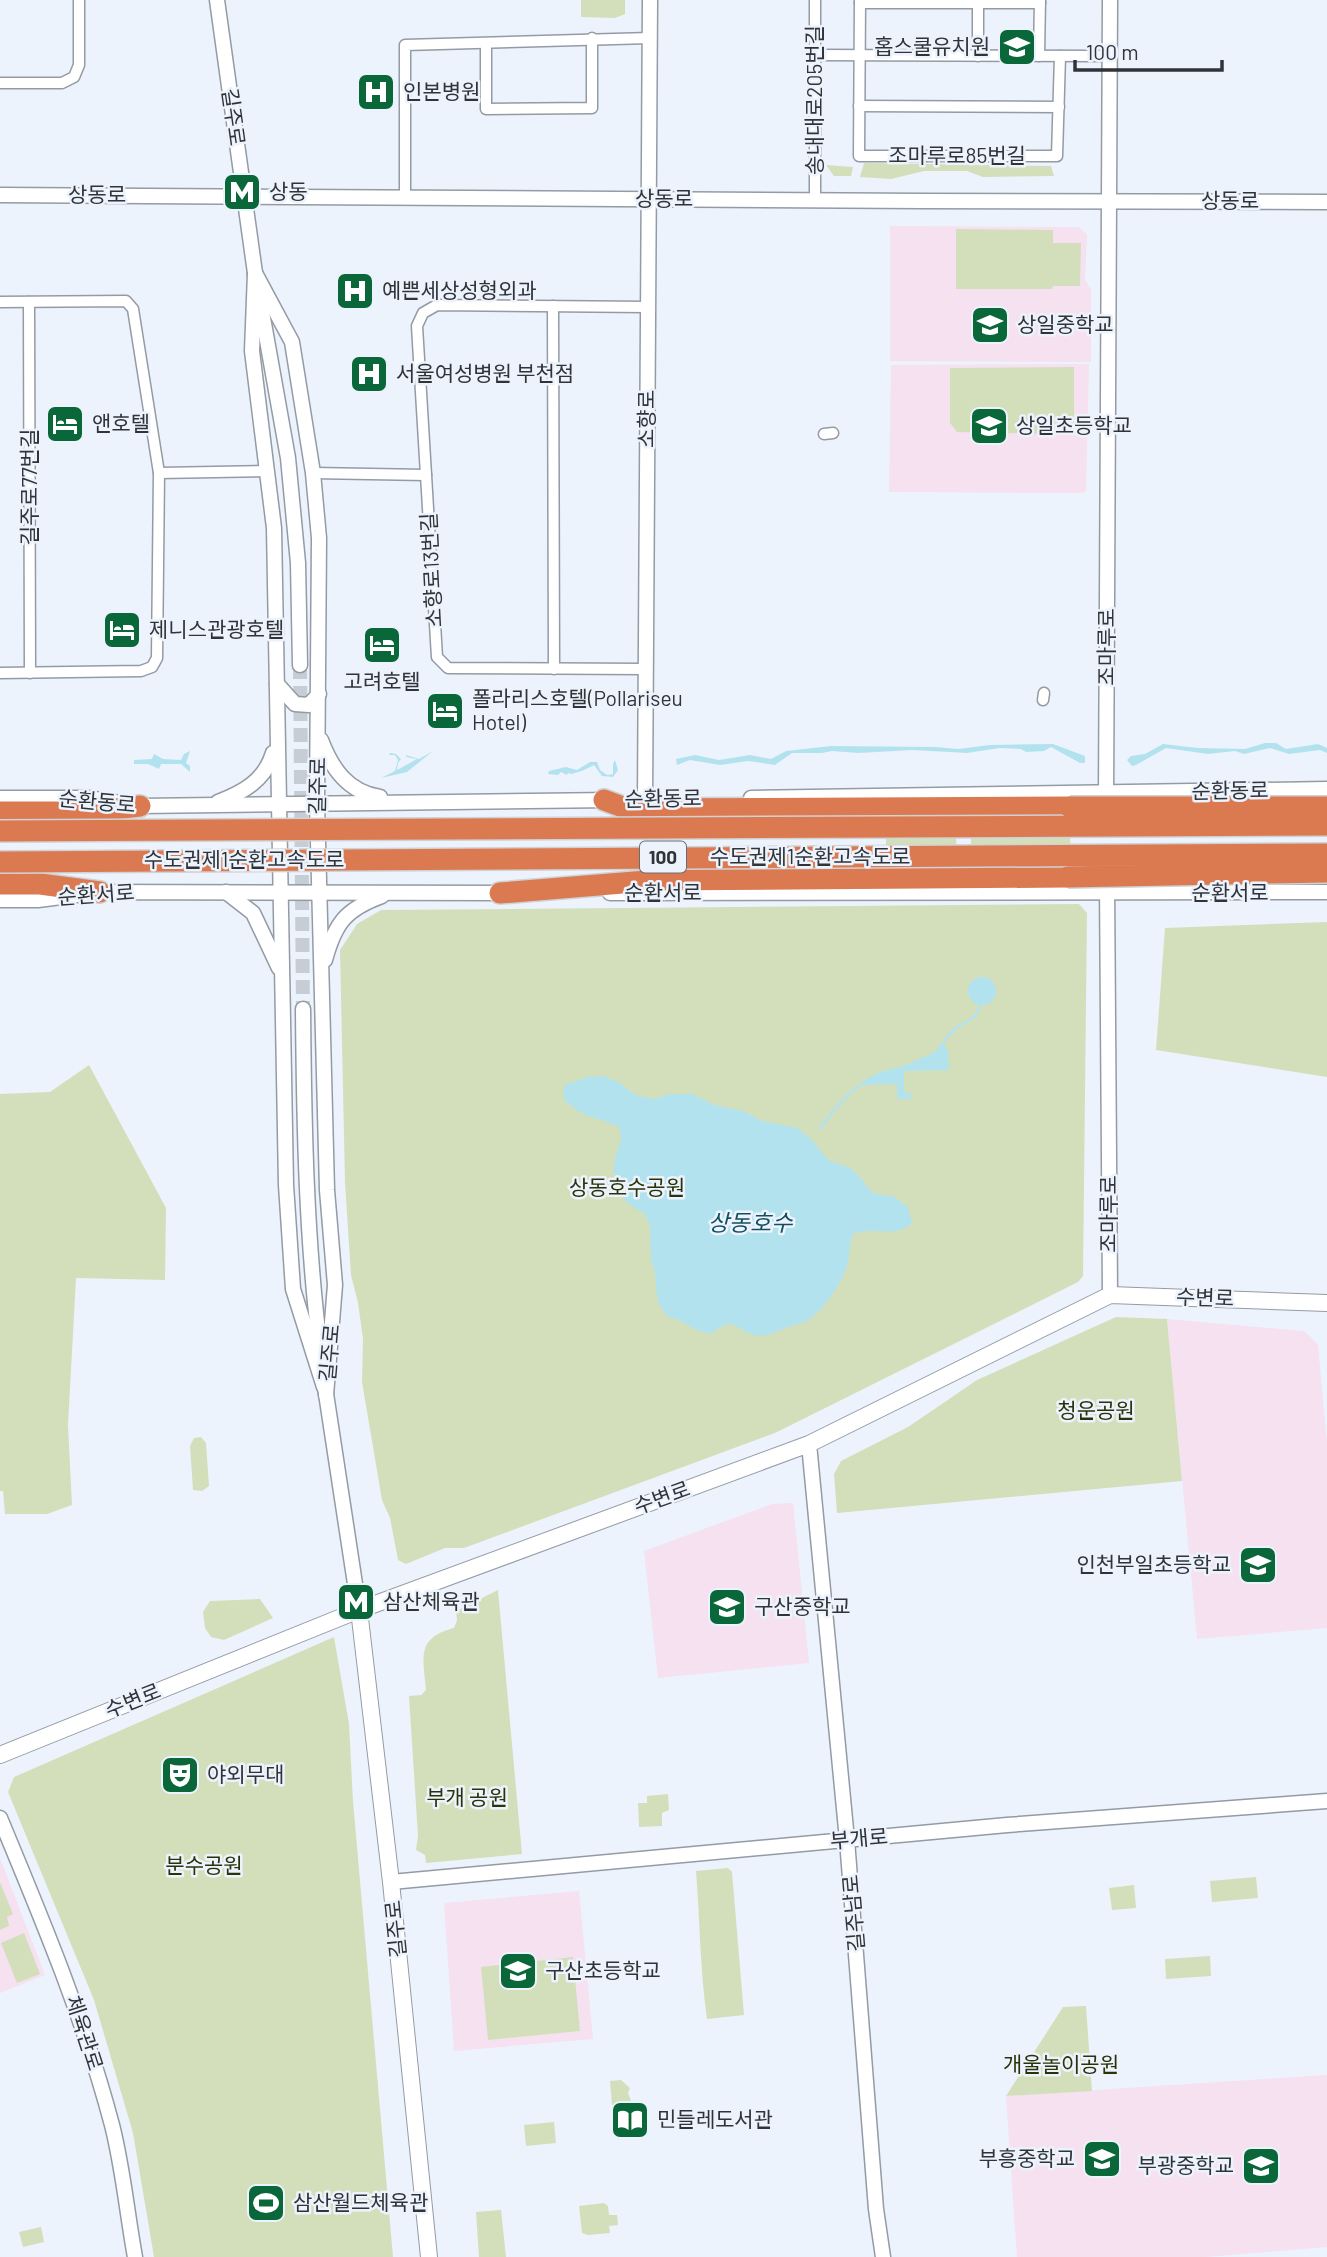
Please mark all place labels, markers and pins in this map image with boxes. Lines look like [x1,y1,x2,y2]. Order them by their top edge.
school or university icon: 홉스쿨유치원 [996,26,1038,68]
place label: 홉스쿨유치원 [874,33,990,58]
hospital icon: 인본병원 [355,71,397,113]
place label: 인본병원 [403,78,480,103]
metro station icon: 상동 [221,171,263,213]
place label: 상동 [269,178,308,203]
hospital icon: 예쁜세상성형외과 [334,270,376,312]
place label: 예쁜세상성형외과 [382,277,537,302]
school or university icon: 상일중학교 [969,304,1011,346]
place label: 상일중학교 [1017,311,1114,336]
hospital icon: 서울여성병원 부천점 [348,353,390,395]
place label: 서울여성병원 부천점 [396,360,574,385]
hotel icon: 앤호텔 [44,403,86,445]
school or university icon: 상일초등학교 [968,405,1010,447]
place label: 앤호텔 [92,410,150,435]
place label: 상일초등학교 [1016,412,1132,437]
hotel icon: 제니스관광호텔 [101,609,143,651]
place label: 제니스관광호텔 [149,616,284,641]
hotel icon: 고려호텔 [361,624,403,666]
place label: 고려호텔 [343,668,421,693]
place label: 폴라리스호텔(Pollariseu Hotel) [472,685,683,734]
hotel icon: 폴라리스호텔(Pollariseu Hotel) [424,690,466,732]
school or university icon: 인천부일초등학교 [1237,1544,1279,1586]
place label: 인천부일초등학교 [1076,1551,1231,1576]
metro station icon: 삼산체육관 [335,1581,377,1623]
school or university icon: 구산중학교 [706,1586,748,1628]
place label: 삼산체육관 [383,1588,480,1613]
place label: 구산중학교 [754,1593,851,1618]
theatre icon: 야외무대 [159,1754,201,1796]
place label: 야외무대 [207,1761,284,1786]
school or university icon: 구산초등학교 [497,1950,539,1992]
place label: 구산초등학교 [545,1957,661,1982]
library icon: 민들레도서관 [609,2099,651,2141]
place label: 민들레도서관 [657,2106,773,2131]
school or university icon: 부흥중학교 [1081,2138,1123,2180]
place label: 부흥중학교 [978,2145,1075,2170]
school or university icon: 부광중학교 [1240,2145,1282,2187]
place label: 부광중학교 [1137,2152,1234,2177]
sports icon: 삼산월드체육관 [245,2182,287,2224]
place label: 삼산월드체육관 [293,2189,428,2214]

